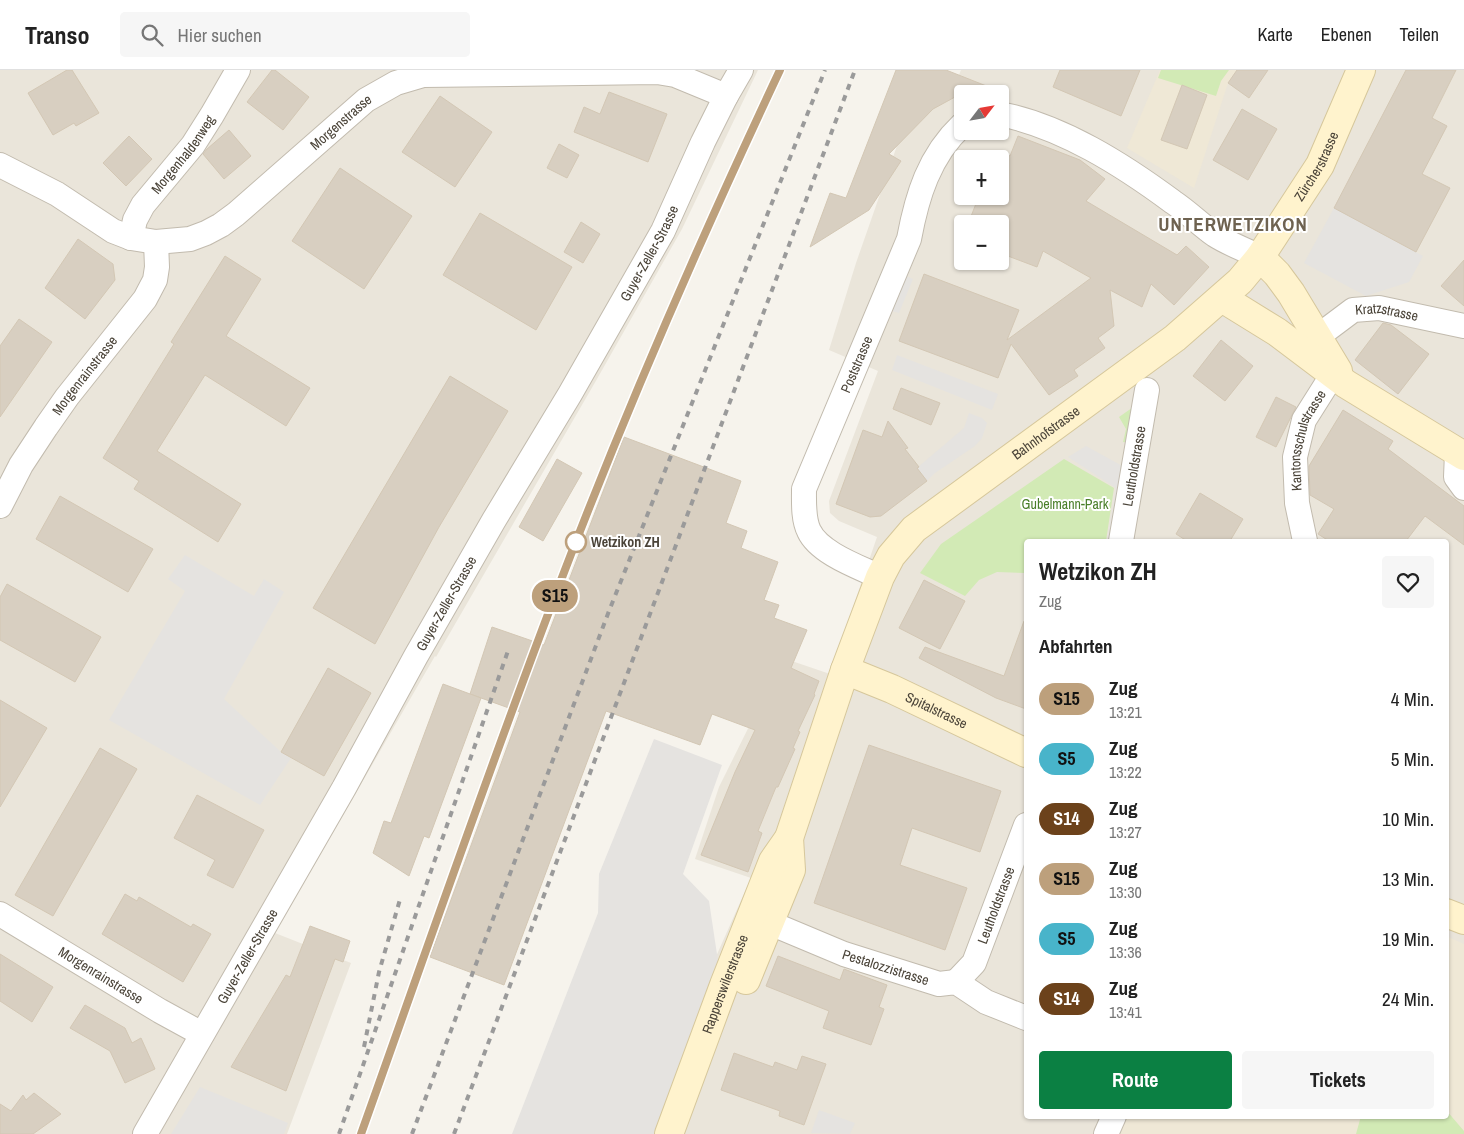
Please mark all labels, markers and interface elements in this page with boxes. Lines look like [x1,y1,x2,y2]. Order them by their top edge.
search box [120,12,470,57]
text: Transo [25,19,90,51]
icon: search [138,21,166,49]
text: Hier suchen [178,22,262,48]
text: Karte [1257,22,1293,47]
text: Ebenen [1321,22,1372,47]
text: Teilen [1400,22,1439,47]
north arrow [954,85,1009,140]
map controls [954,85,1009,270]
street label: Morgenstrasse [306,90,374,154]
street label: Morgenhaldenweg [147,111,219,197]
street label: Zürcherstrasse [1290,129,1342,204]
button: + [954,150,1009,205]
street label: Guyer-Zeller-Strasse [616,202,682,304]
district label: UNTERWETZIKON [1158,211,1308,237]
button: − [954,215,1009,270]
street label: Kratzstrasse [1354,299,1420,325]
street label: Morgenrainstrasse [48,332,121,419]
street label: Poststrasse [836,333,876,395]
street label: Kantonsschulstrasse [1286,386,1330,491]
street label: Bahnhofstrasse [1008,402,1083,463]
street label: Leutholdstrasse [1118,425,1150,508]
park label: Gubelmann-Park [1022,495,1109,513]
marker: Wetzikon ZH [565,531,587,553]
place label: Wetzikon ZH [591,533,660,551]
street label: Guyer-Zeller-Strasse [412,553,480,654]
text: Wetzikon ZH [1039,555,1157,587]
button: heart [1382,556,1434,608]
line badge: S15 [526,580,584,612]
text: S15 [542,583,568,608]
text: Zug [1039,590,1062,612]
text: Abfahrten [1039,633,1113,659]
text: Zug [1109,675,1138,701]
text: S15 [1053,686,1080,711]
text: 4 Min. [1391,686,1434,712]
street label: Spitalstrasse [903,688,970,733]
text: 13:21 [1109,701,1142,723]
text: Zug [1109,735,1138,761]
text: S5 [1057,746,1076,771]
text: 5 Min. [1391,746,1434,772]
text: 13:22 [1109,761,1142,783]
text: Zug [1109,795,1138,821]
text: S14 [1053,806,1080,831]
text: 10 Min. [1382,806,1434,832]
text: 13:27 [1109,821,1142,843]
text: Zug [1109,855,1138,881]
street label: Leutholdstrasse [973,864,1019,946]
text: S15 [1053,866,1080,891]
text: 13 Min. [1382,866,1434,892]
text: 13:30 [1109,881,1142,903]
street label: Guyer-Zeller-Strasse [213,906,282,1007]
text: Zug [1109,915,1138,941]
text: S5 [1057,926,1076,951]
text: 19 Min. [1382,926,1434,952]
street label: Rapperswilerstrasse [698,932,752,1036]
text: 13:36 [1109,941,1142,963]
street label: Morgenrainstrasse [55,943,147,1008]
street label: Pestalozzistrasse [840,945,931,989]
text: Zug [1109,975,1138,1001]
text: S14 [1053,986,1080,1011]
text: 24 Min. [1382,986,1434,1012]
text: 13:41 [1109,1001,1142,1023]
button: Route [1039,1051,1232,1109]
button: Tickets [1242,1051,1434,1109]

